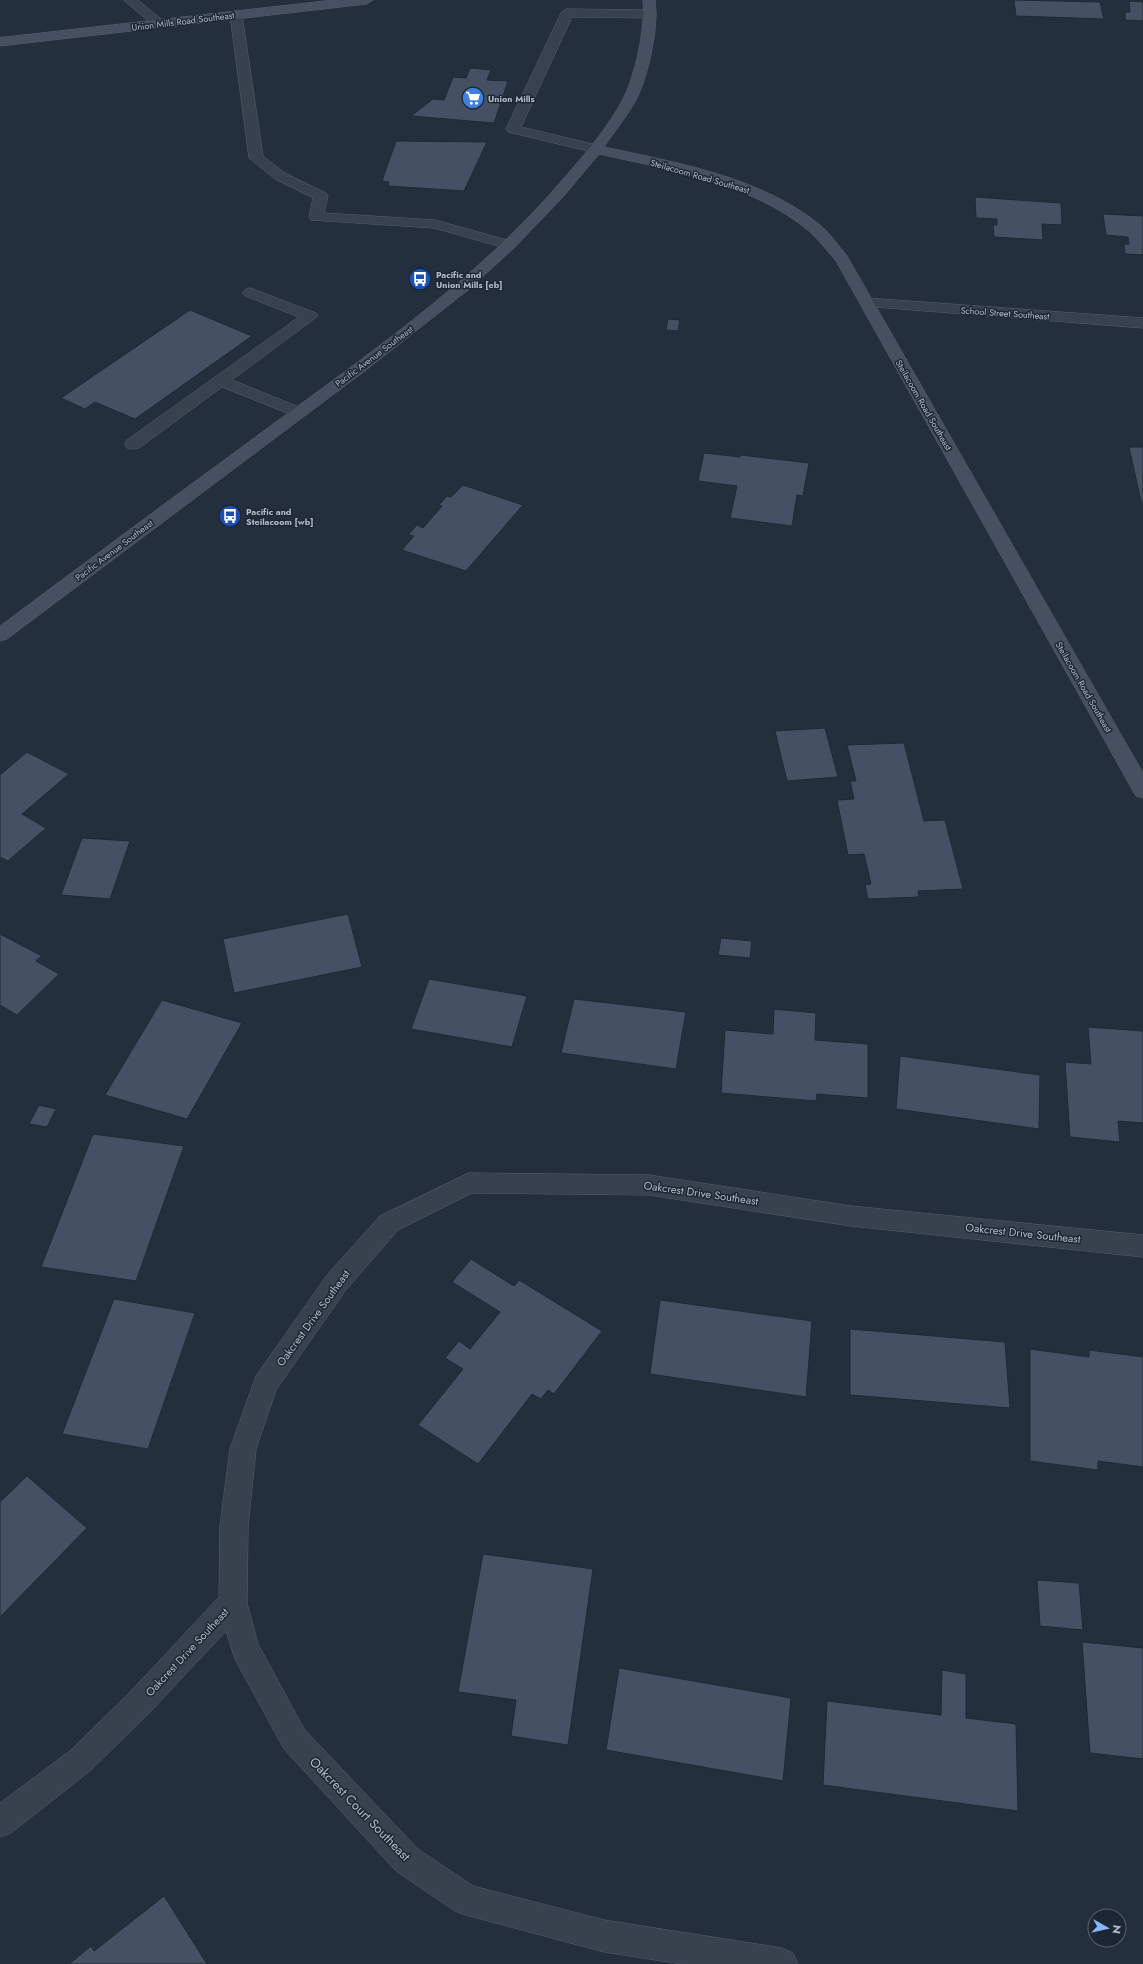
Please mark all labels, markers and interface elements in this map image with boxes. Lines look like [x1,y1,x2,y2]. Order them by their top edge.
street label: Union Mills Road Southeast [131,8,236,34]
supermarket icon: Union Mills [460,85,486,111]
place label: Union Mills [488,92,535,105]
street label: Steilacoom Road Southeast [649,156,752,197]
bus stop icon: Pacific and Union Mills [eb] [407,266,433,292]
place label: Pacific and Union Mills [eb] [436,268,503,291]
street label: School Street Southeast [960,303,1051,323]
street label: Pacific Avenue Southeast [332,322,416,390]
street label: Steilacoom Road Southeast [893,357,956,453]
bus stop icon: Pacific and Steilacoom [wb] [217,503,243,529]
place label: Pacific and Steilacoom [wb] [246,505,313,528]
street label: Pacific Avenue Southeast [72,516,156,584]
street label: Steilacoom Road Southeast [1053,639,1116,735]
street label: Oakcrest Drive Southeast [643,1177,760,1209]
street label: Oakcrest Drive Southeast [965,1219,1082,1247]
street label: Oakcrest Drive Southeast [273,1266,354,1369]
street label: Oakcrest Drive Southeast [142,1604,232,1700]
street label: Oakcrest Court Southeast [305,1753,415,1866]
north arrow [1087,1908,1127,1948]
text: N [1108,1924,1125,1935]

